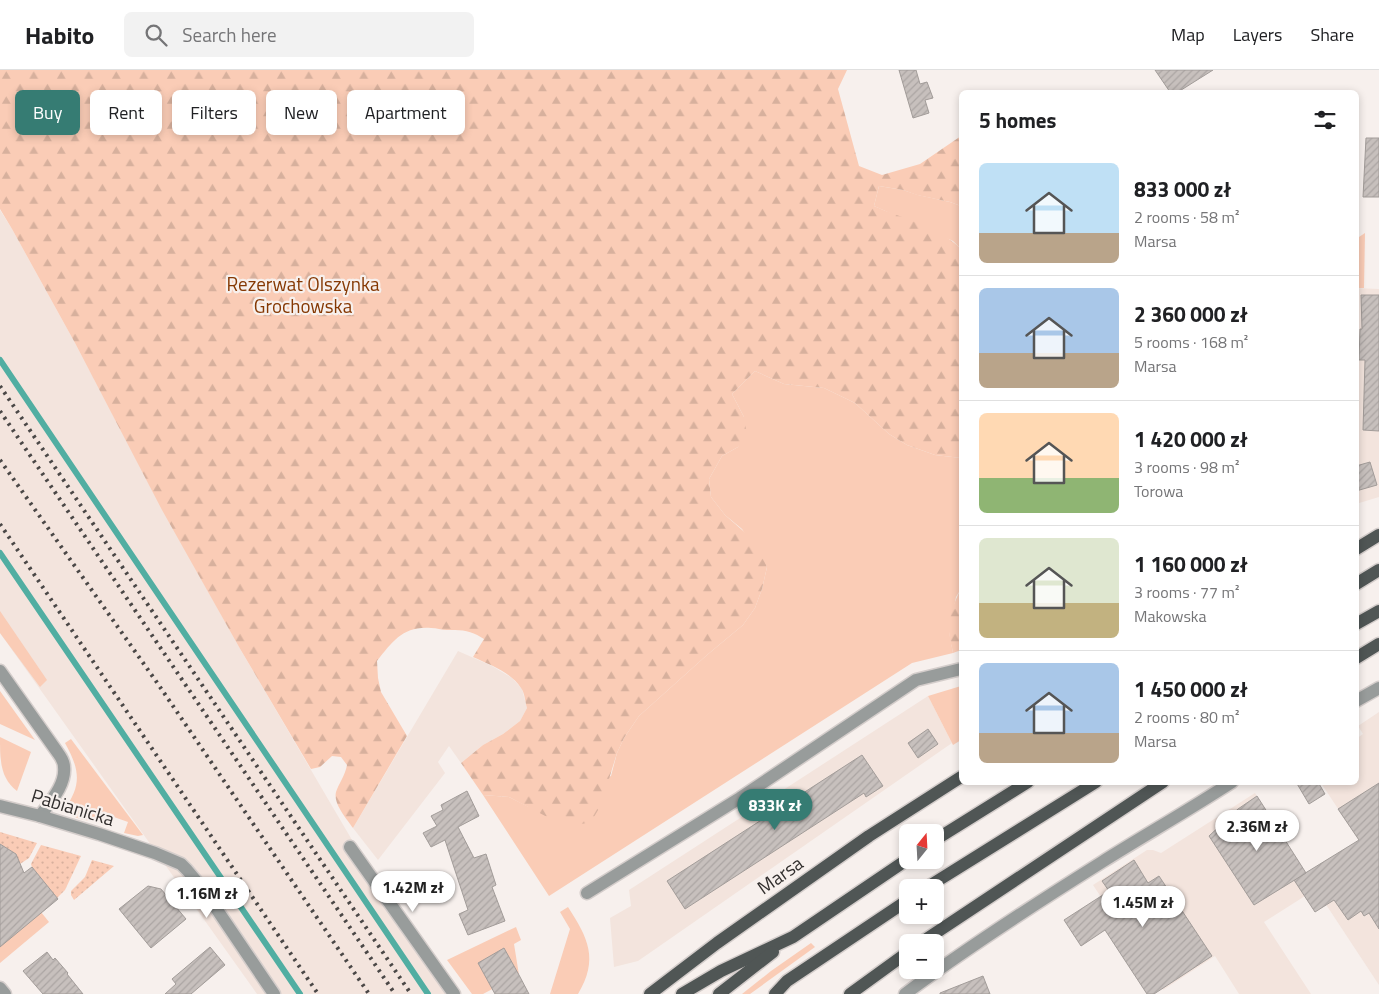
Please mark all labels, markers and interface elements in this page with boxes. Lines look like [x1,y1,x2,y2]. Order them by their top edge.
search box [124,12,474,57]
text: Habito [25,17,94,53]
text: Search here [182,20,277,49]
icon: search [142,21,170,49]
text: Map [1171,21,1205,48]
text: Layers [1233,21,1282,48]
text: Share [1310,21,1354,48]
chip: Buy [15,90,80,135]
chip: Rent [90,90,162,135]
chip: Filters [172,90,256,135]
chip: New [266,90,337,135]
chip: Apartment [347,90,465,135]
text: 5 homes [979,104,1056,136]
icon: filters [1311,106,1339,134]
text: 833 000 zł [1134,173,1231,205]
icon: home [1019,183,1079,243]
text: 2 rooms · 58 m² [1134,205,1239,229]
text: Marsa [1134,229,1176,253]
park label: Rezerwat Olszynka Grochowska [227,269,380,320]
text: 2 360 000 zł [1134,298,1248,330]
icon: home [1019,308,1079,368]
text: 5 rooms · 168 m² [1134,330,1248,354]
text: Marsa [1134,354,1176,378]
text: 1 420 000 zł [1134,423,1248,455]
icon: home [1019,433,1079,493]
text: 3 rooms · 98 m² [1134,455,1239,479]
text: Torowa [1134,479,1183,503]
text: 1 160 000 zł [1134,548,1248,580]
icon: home [1019,558,1079,618]
text: 3 rooms · 77 m² [1134,580,1239,604]
text: Makowska [1134,604,1206,628]
text: 1 450 000 zł [1134,673,1248,705]
icon: home [1019,683,1079,743]
text: 2 rooms · 80 m² [1134,705,1239,729]
text: Marsa [1134,729,1176,753]
street label: Pabianicka [28,780,119,833]
pin: 833K zł [729,788,821,831]
text: 833K zł [748,793,802,817]
pin: 2.36M zł [1205,810,1309,852]
text: 2.36M zł [1226,814,1288,838]
north arrow [899,824,944,869]
map controls [899,824,944,979]
street label: Marsa [751,848,809,901]
pin: 1.42M zł [361,870,465,913]
text: 1.42M zł [382,875,444,899]
pin: 1.16M zł [155,876,259,919]
button: + [899,879,944,924]
text: 1.16M zł [176,881,238,905]
pin: 1.45M zł [1091,886,1195,928]
text: 1.45M zł [1112,890,1174,914]
button: − [899,934,944,979]

